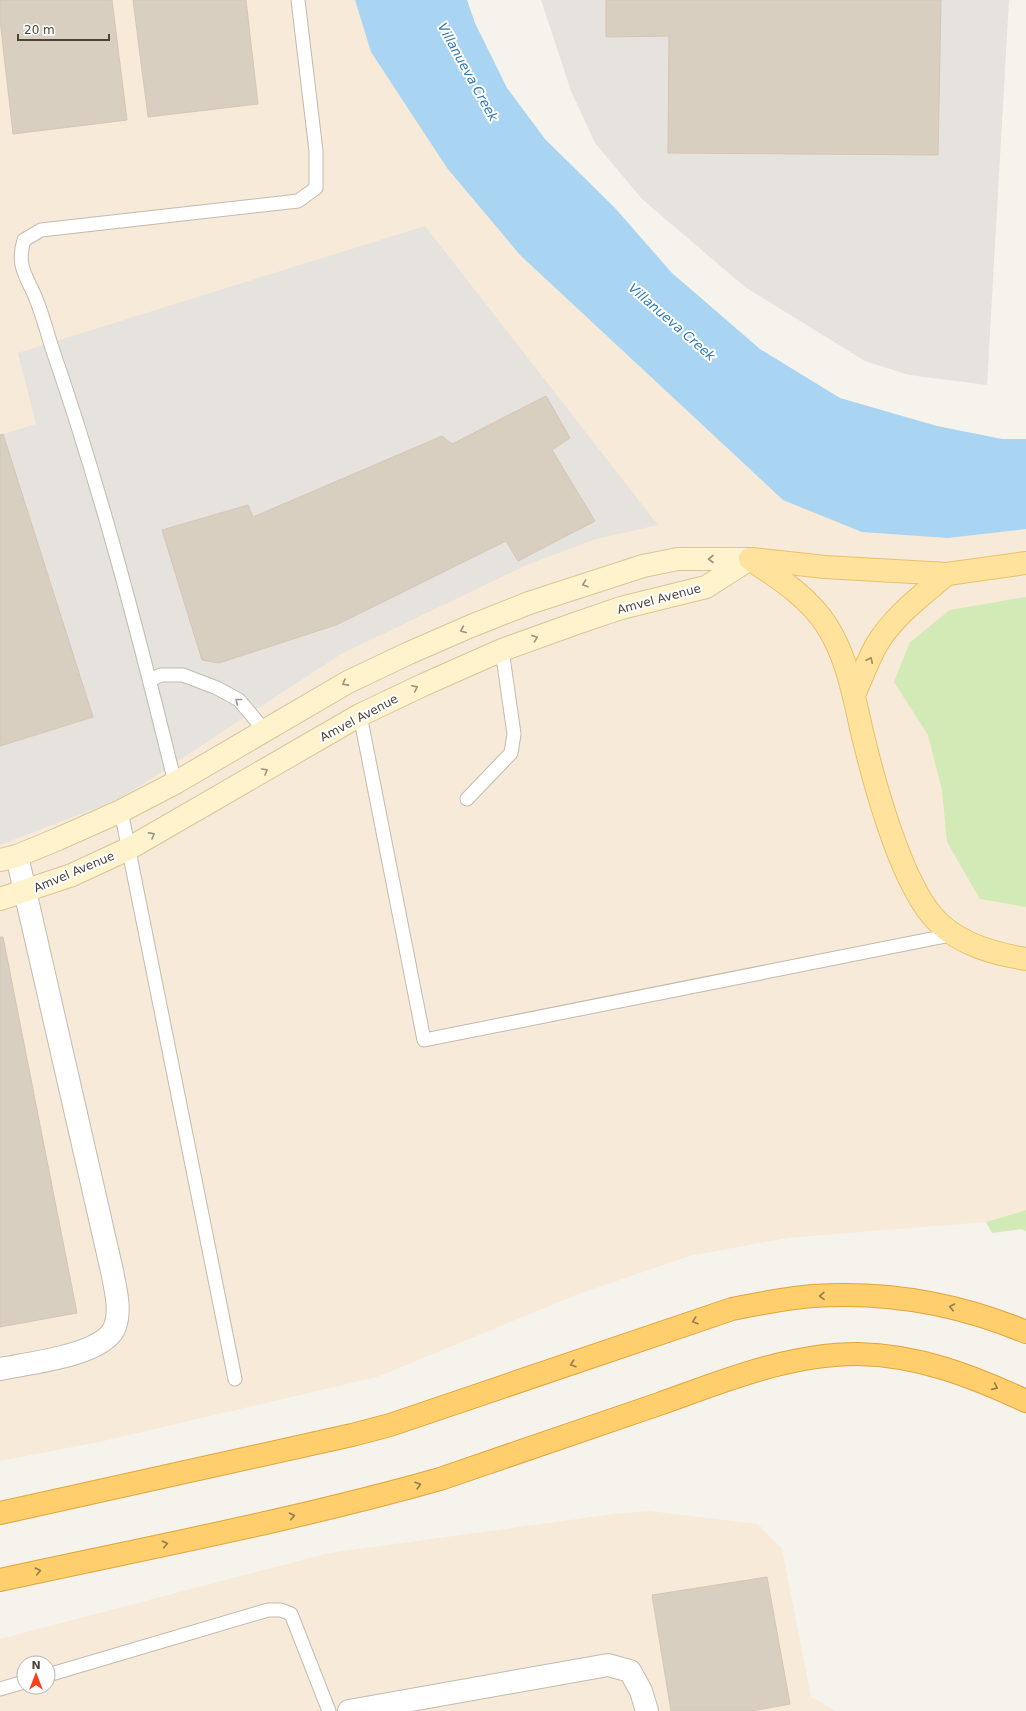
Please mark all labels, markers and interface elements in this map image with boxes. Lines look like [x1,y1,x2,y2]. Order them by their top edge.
scale bar [18,16,109,42]
water label: Villanueva Creek [435,20,501,124]
text: 20 m [24,23,55,37]
water label: Villanueva Creek [626,280,719,364]
one-way arrow [708,555,714,563]
one-way arrow [581,579,588,587]
street label: Amvel Avenue [616,581,702,617]
one-way arrow [460,625,467,633]
one-way arrow [532,635,539,643]
one-way arrow [865,657,873,664]
one-way arrow [342,679,349,686]
one-way arrow [411,686,419,693]
street label: Amvel Avenue [318,692,400,744]
one-way arrow [235,699,243,706]
one-way arrow [260,768,268,775]
one-way arrow [148,833,155,840]
street label: Amvel Avenue [32,849,116,895]
one-way arrow [819,1292,825,1300]
one-way arrow [948,1304,955,1312]
one-way arrow [692,1317,699,1325]
one-way arrow [569,1359,576,1367]
one-way arrow [991,1382,999,1390]
one-way arrow [415,1481,422,1490]
one-way arrow [289,1513,295,1521]
one-way arrow [162,1540,168,1548]
one-way arrow [35,1568,41,1576]
north arrow [16,1655,56,1695]
text: N [31,1659,41,1672]

